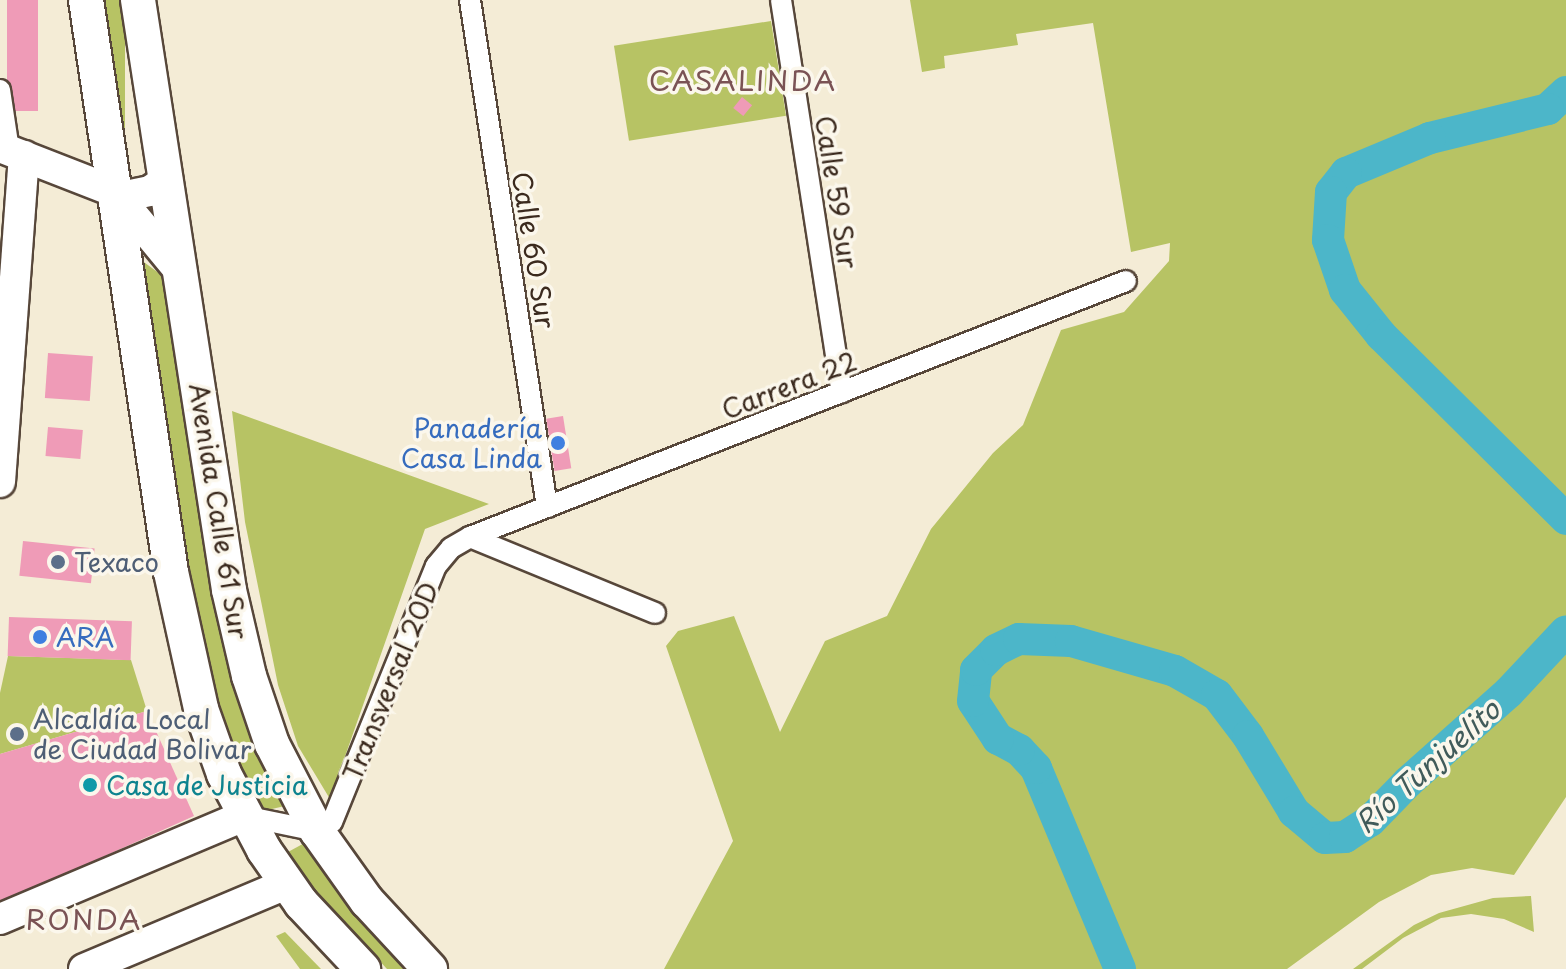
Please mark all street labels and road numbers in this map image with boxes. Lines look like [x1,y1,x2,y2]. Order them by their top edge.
street label: Calle 59 Sur [809,113,865,271]
street label: Calle 60 Sur [506,168,562,332]
street label: Carrera 22 [717,345,861,425]
street label: Avenida Calle 61 Sur [183,380,255,642]
street label: Transversal 20D [336,577,444,785]

